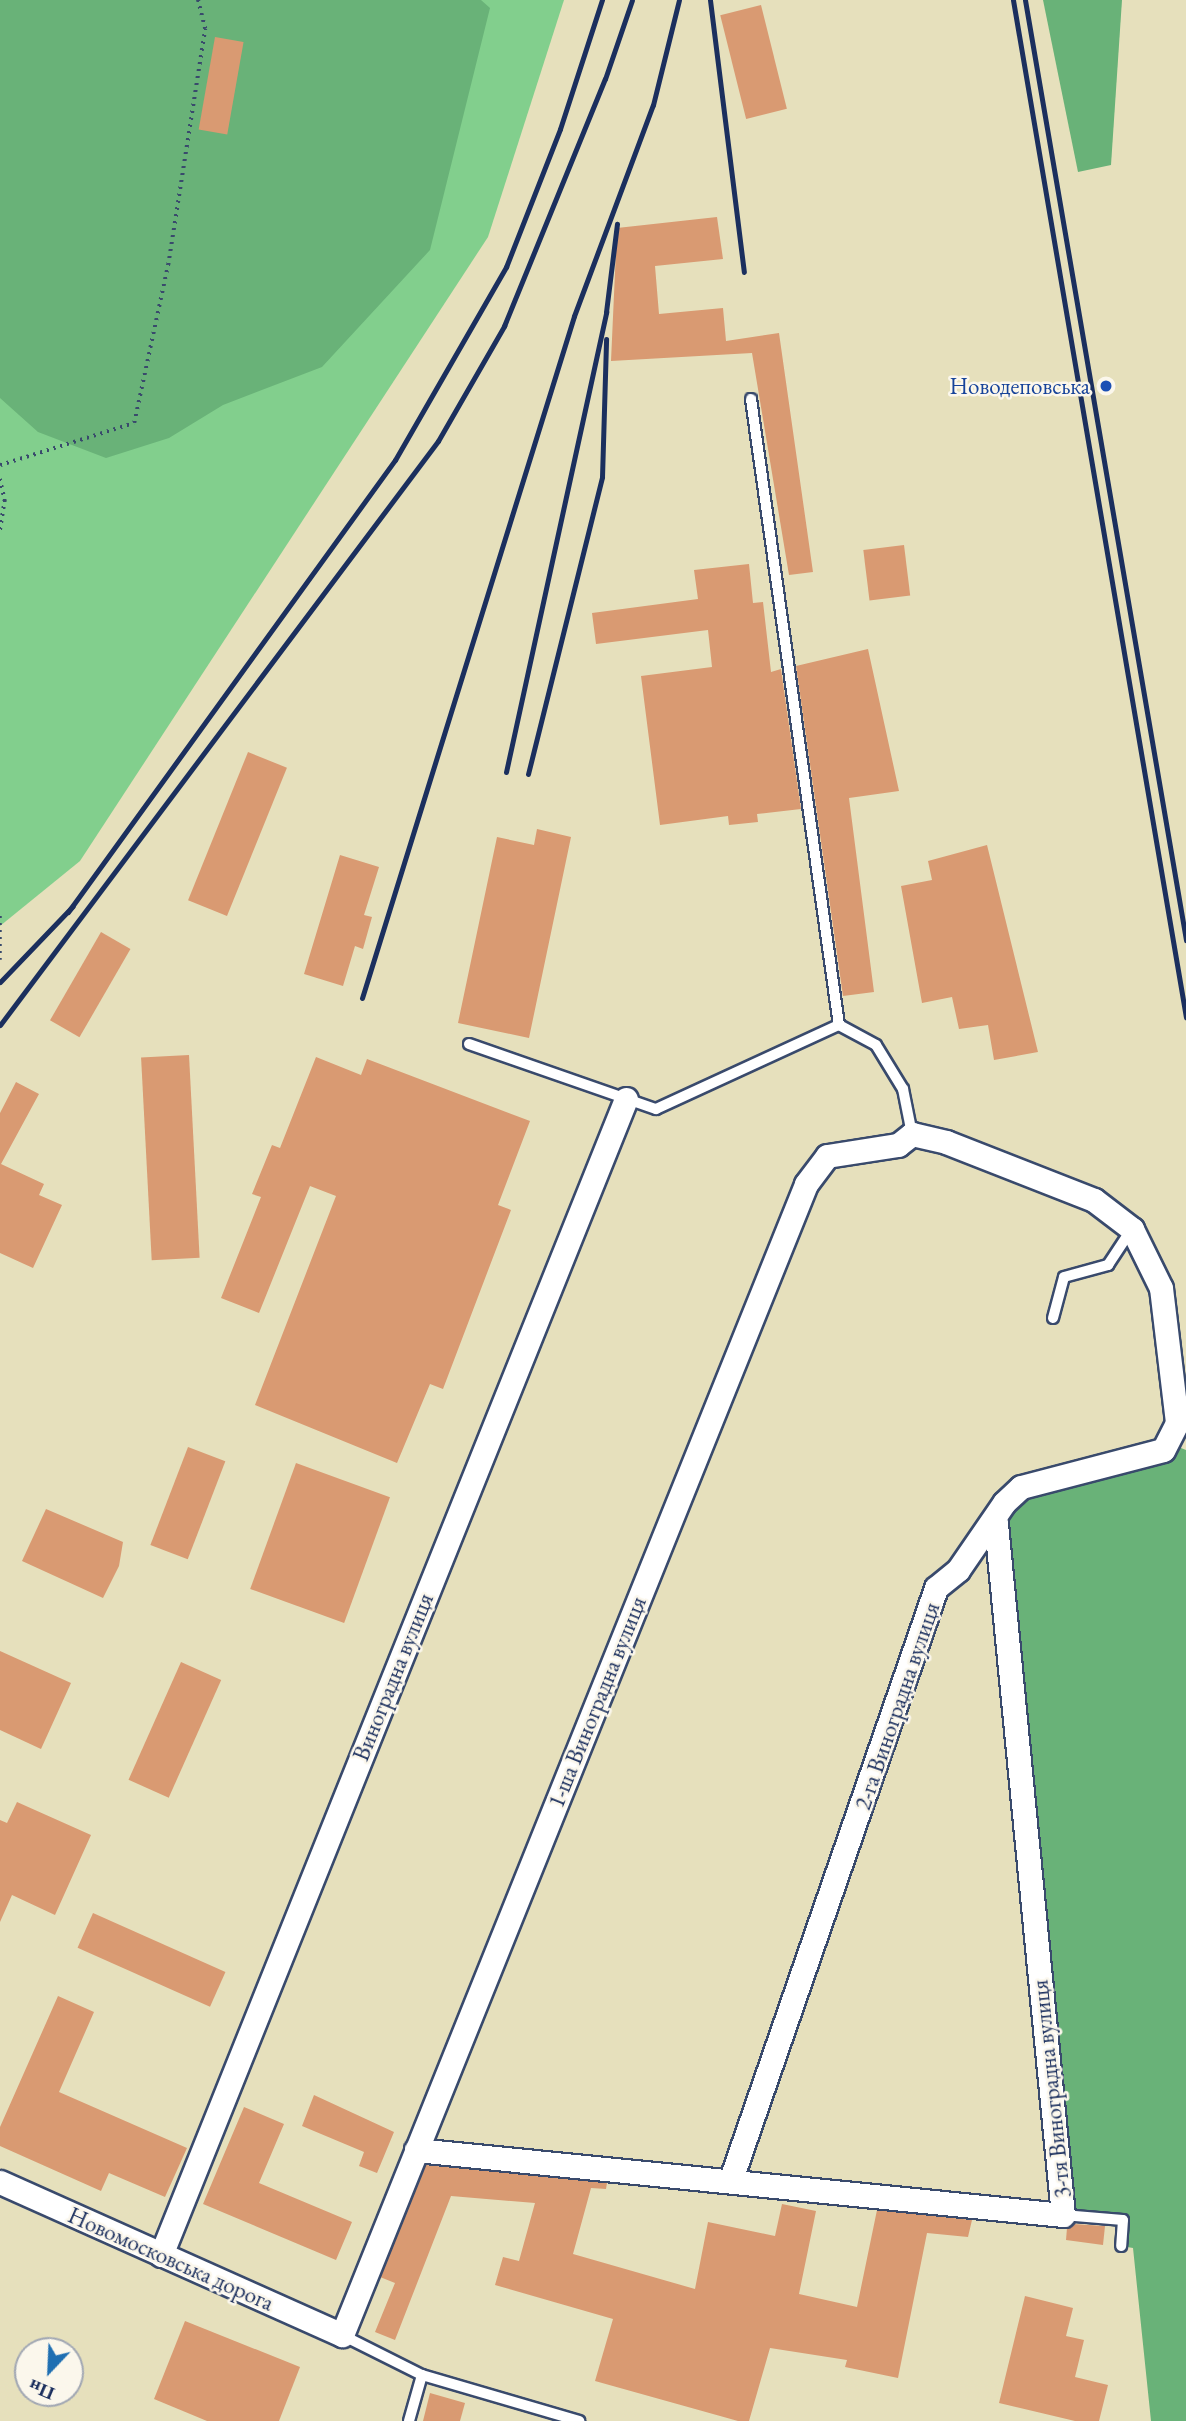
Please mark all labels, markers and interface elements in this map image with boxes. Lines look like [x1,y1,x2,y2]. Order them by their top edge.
place label: Новодеповська [949,372,1090,400]
marker: Новодеповська [1096,376,1116,396]
street label: Виноградна вулиця [347,1589,439,1765]
street label: 1-ша Виноградна вулиця [542,1592,652,1812]
street label: 2-га Виноградна вулиця [849,1599,945,1813]
street label: 3-тя Виноградна вулиця [1026,1978,1076,2200]
street label: Новомосковська дорога [64,2201,278,2317]
north arrow [14,2337,84,2407]
text: Пн [25,2373,58,2407]

